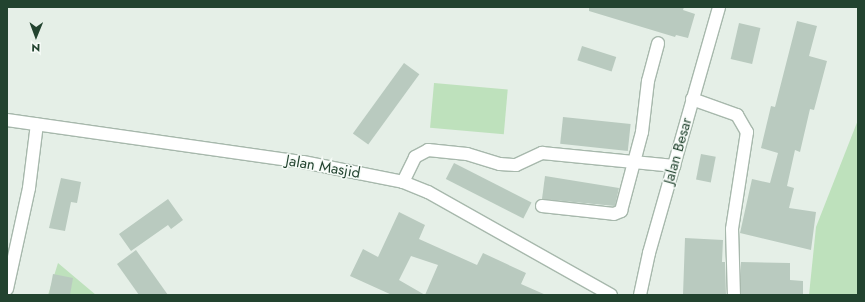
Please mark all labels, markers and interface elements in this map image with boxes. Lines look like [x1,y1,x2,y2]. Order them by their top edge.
north arrow [16,16,56,56]
text: N [31,40,40,56]
street label: Jalan Besar [660,116,696,186]
street label: Jalan Masjid [284,152,362,182]

